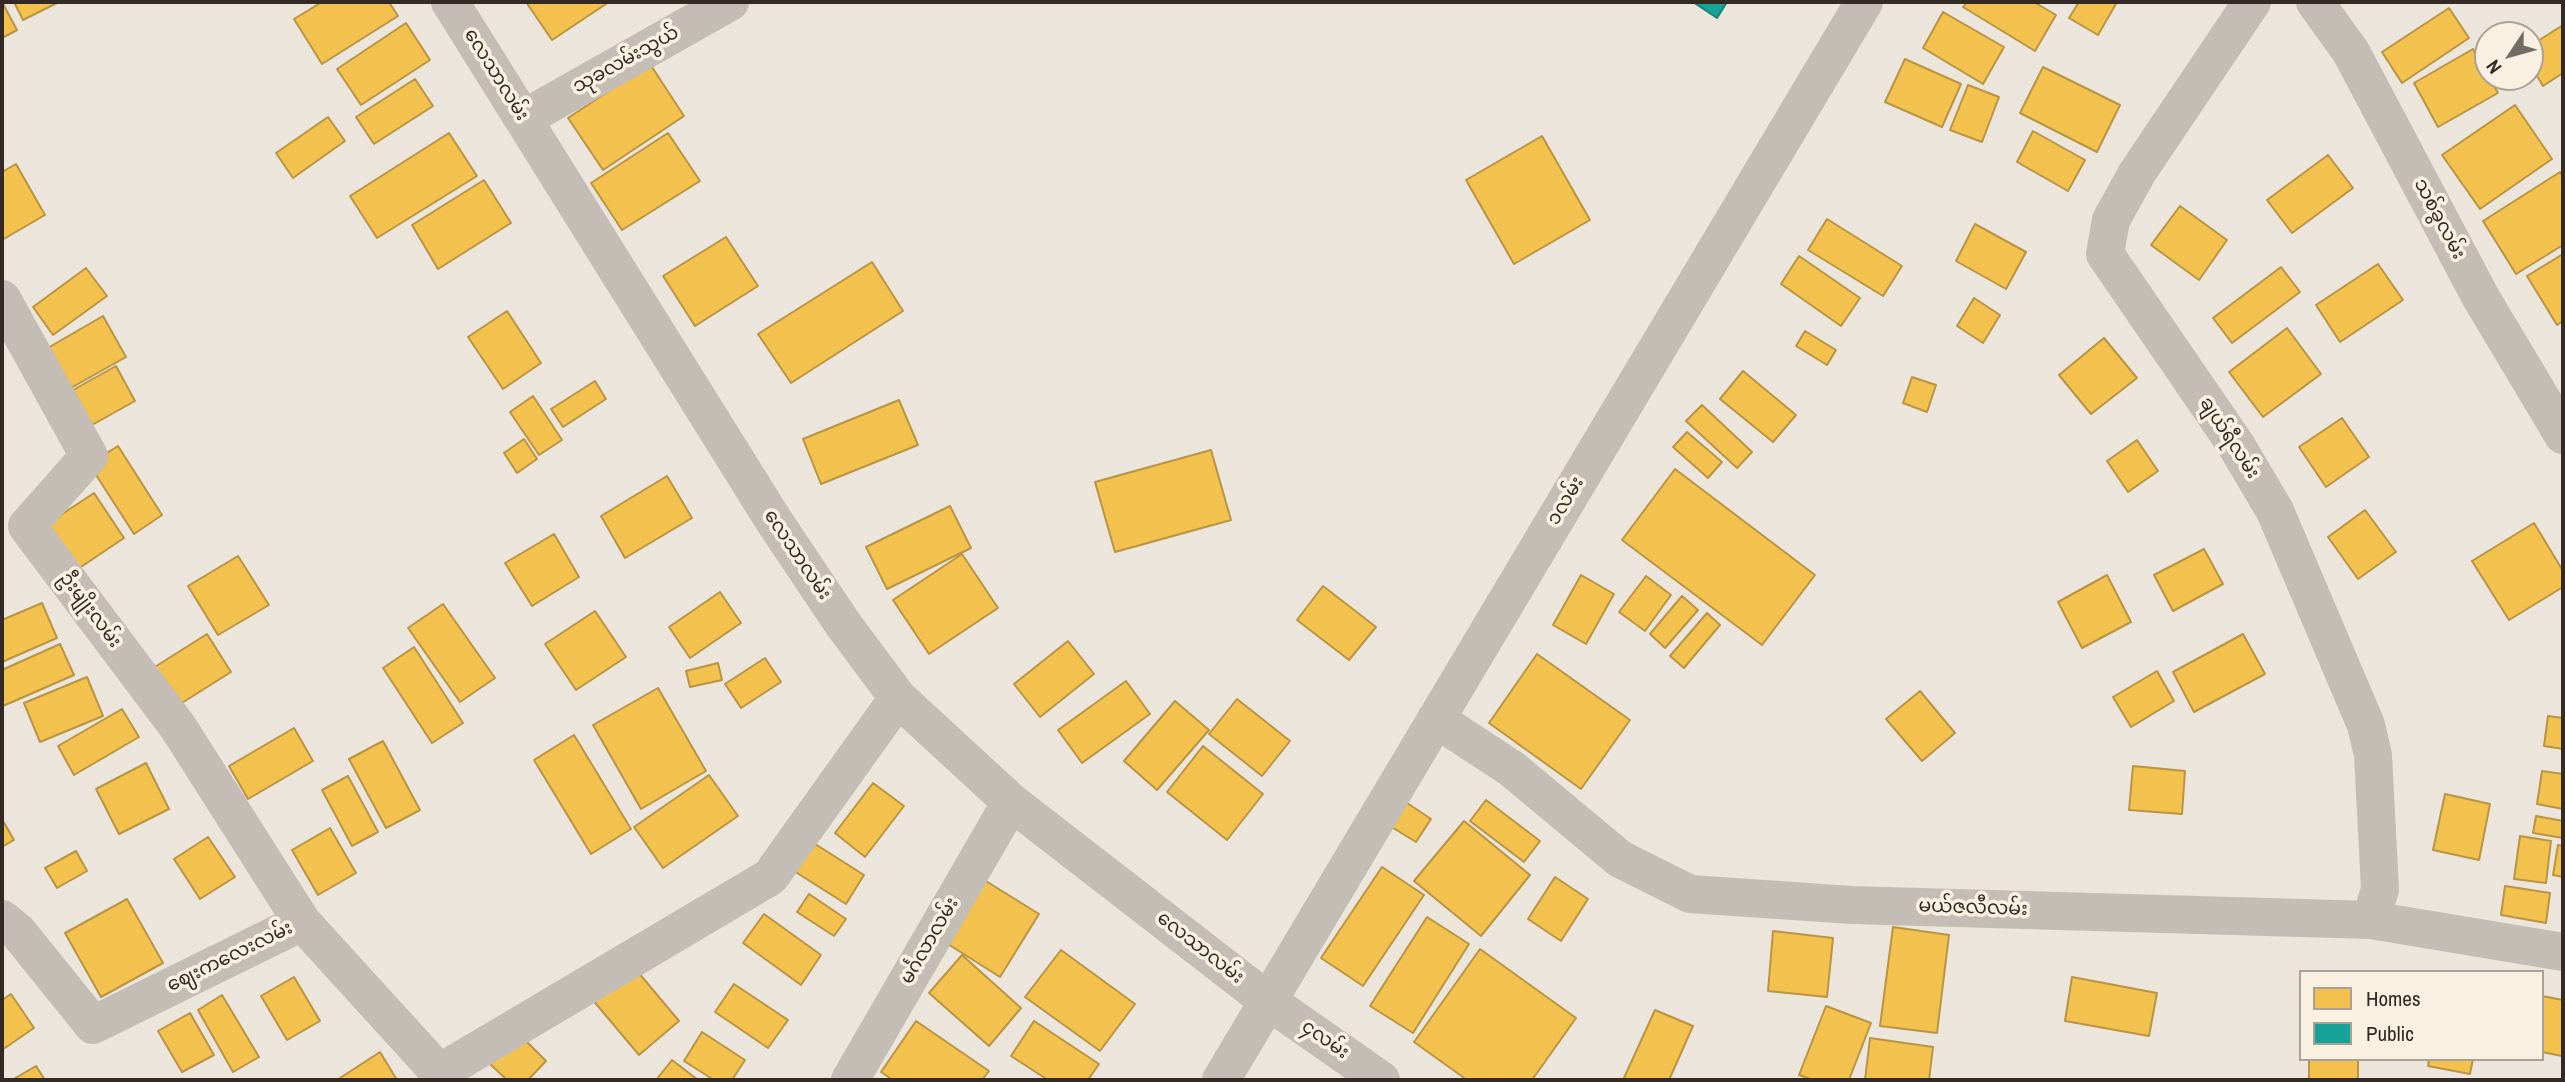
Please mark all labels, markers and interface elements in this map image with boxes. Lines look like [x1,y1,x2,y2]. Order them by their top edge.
street label: သုခလမ်းသွယ် [569,21,683,99]
north arrow [2474,21,2544,91]
street label: လေသာလမ်း [459,25,533,125]
text: N [2480,55,2507,79]
street label: သစ်ခွလမ်း [2408,175,2470,263]
street label: ချယ်ရီလမ်း [2194,393,2264,483]
street label: ၁လမ်း [1543,473,1589,529]
street label: လေသာလမ်း [758,506,836,604]
street label: ဦးမျိုးလမ်း [54,568,126,652]
street label: မင်္ဂလာလမ်း [896,894,964,988]
street label: မယ်ဇလီလမ်း [1918,895,2028,921]
street label: လေသာလမ်း [1152,907,1248,989]
street label: ဈေးကလေးလမ်း [164,917,296,997]
legend [2299,970,2544,1061]
text: Homes [2366,984,2421,1013]
street label: ၄လမ်း [1297,1016,1353,1064]
text: Public [2366,1019,2414,1048]

